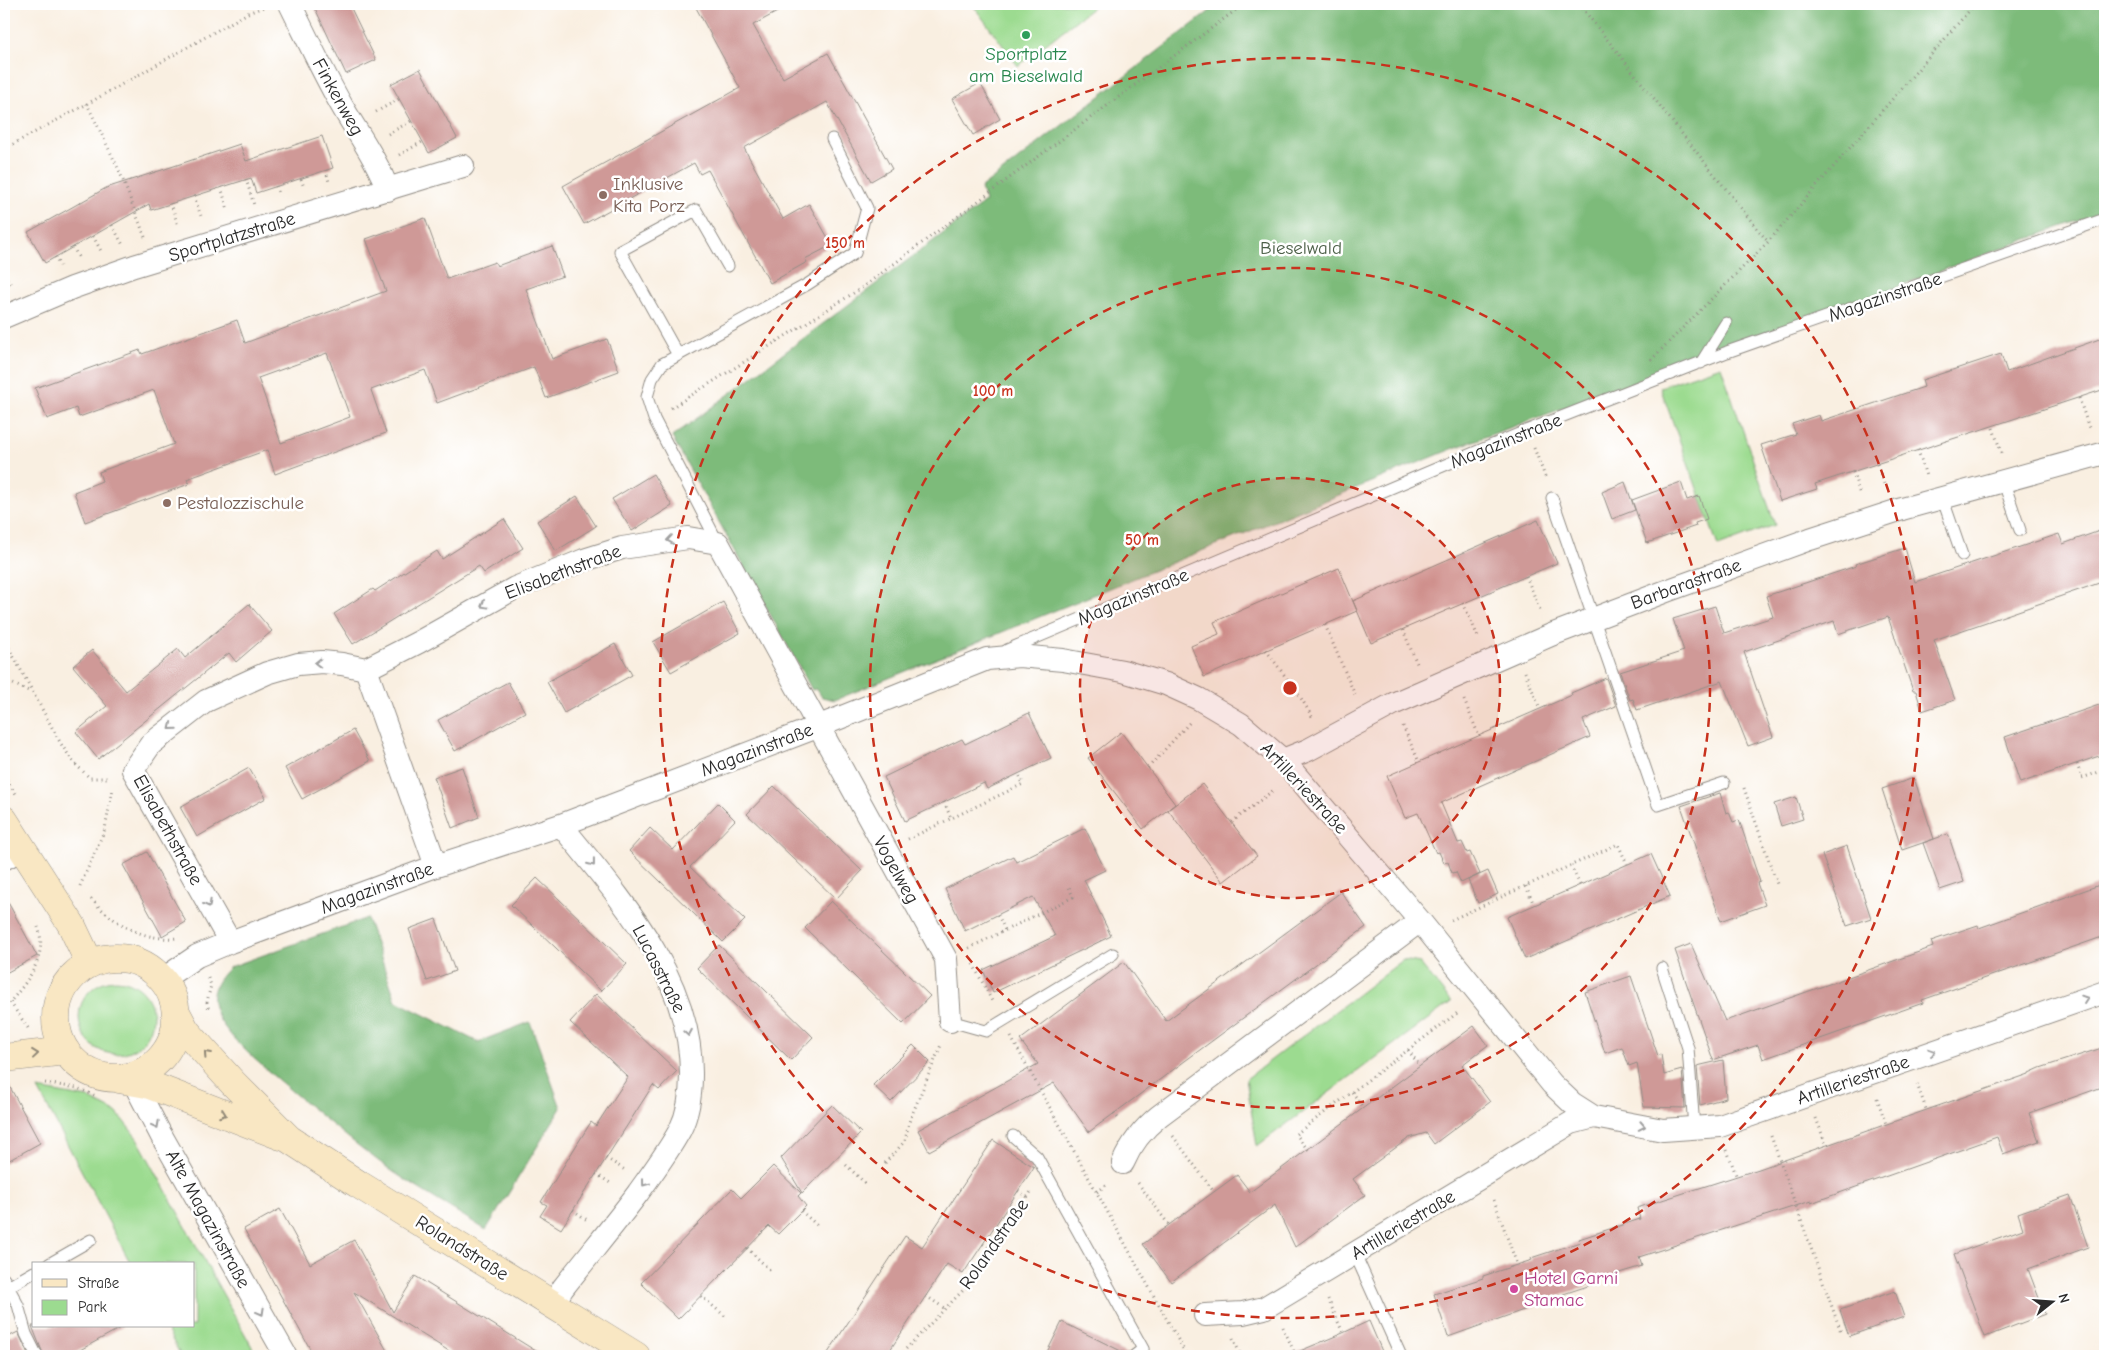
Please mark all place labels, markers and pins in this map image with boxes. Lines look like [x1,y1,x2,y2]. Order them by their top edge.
marker: Sportplatz am Bieselwald [1020,29,1032,41]
place label: Sportplatz am Bieselwald [969,43,1083,87]
place label: Inklusive Kita Porz [613,173,685,217]
marker: Inklusive Kita Porz [597,189,609,201]
place label: Pestalozzischule [177,492,304,514]
marker: Pestalozzischule [161,497,173,509]
centre of rings [1281,679,1299,697]
place label: Hotel Garni Stamac [1524,1267,1618,1311]
marker: Hotel Garni Stamac [1508,1283,1520,1295]

